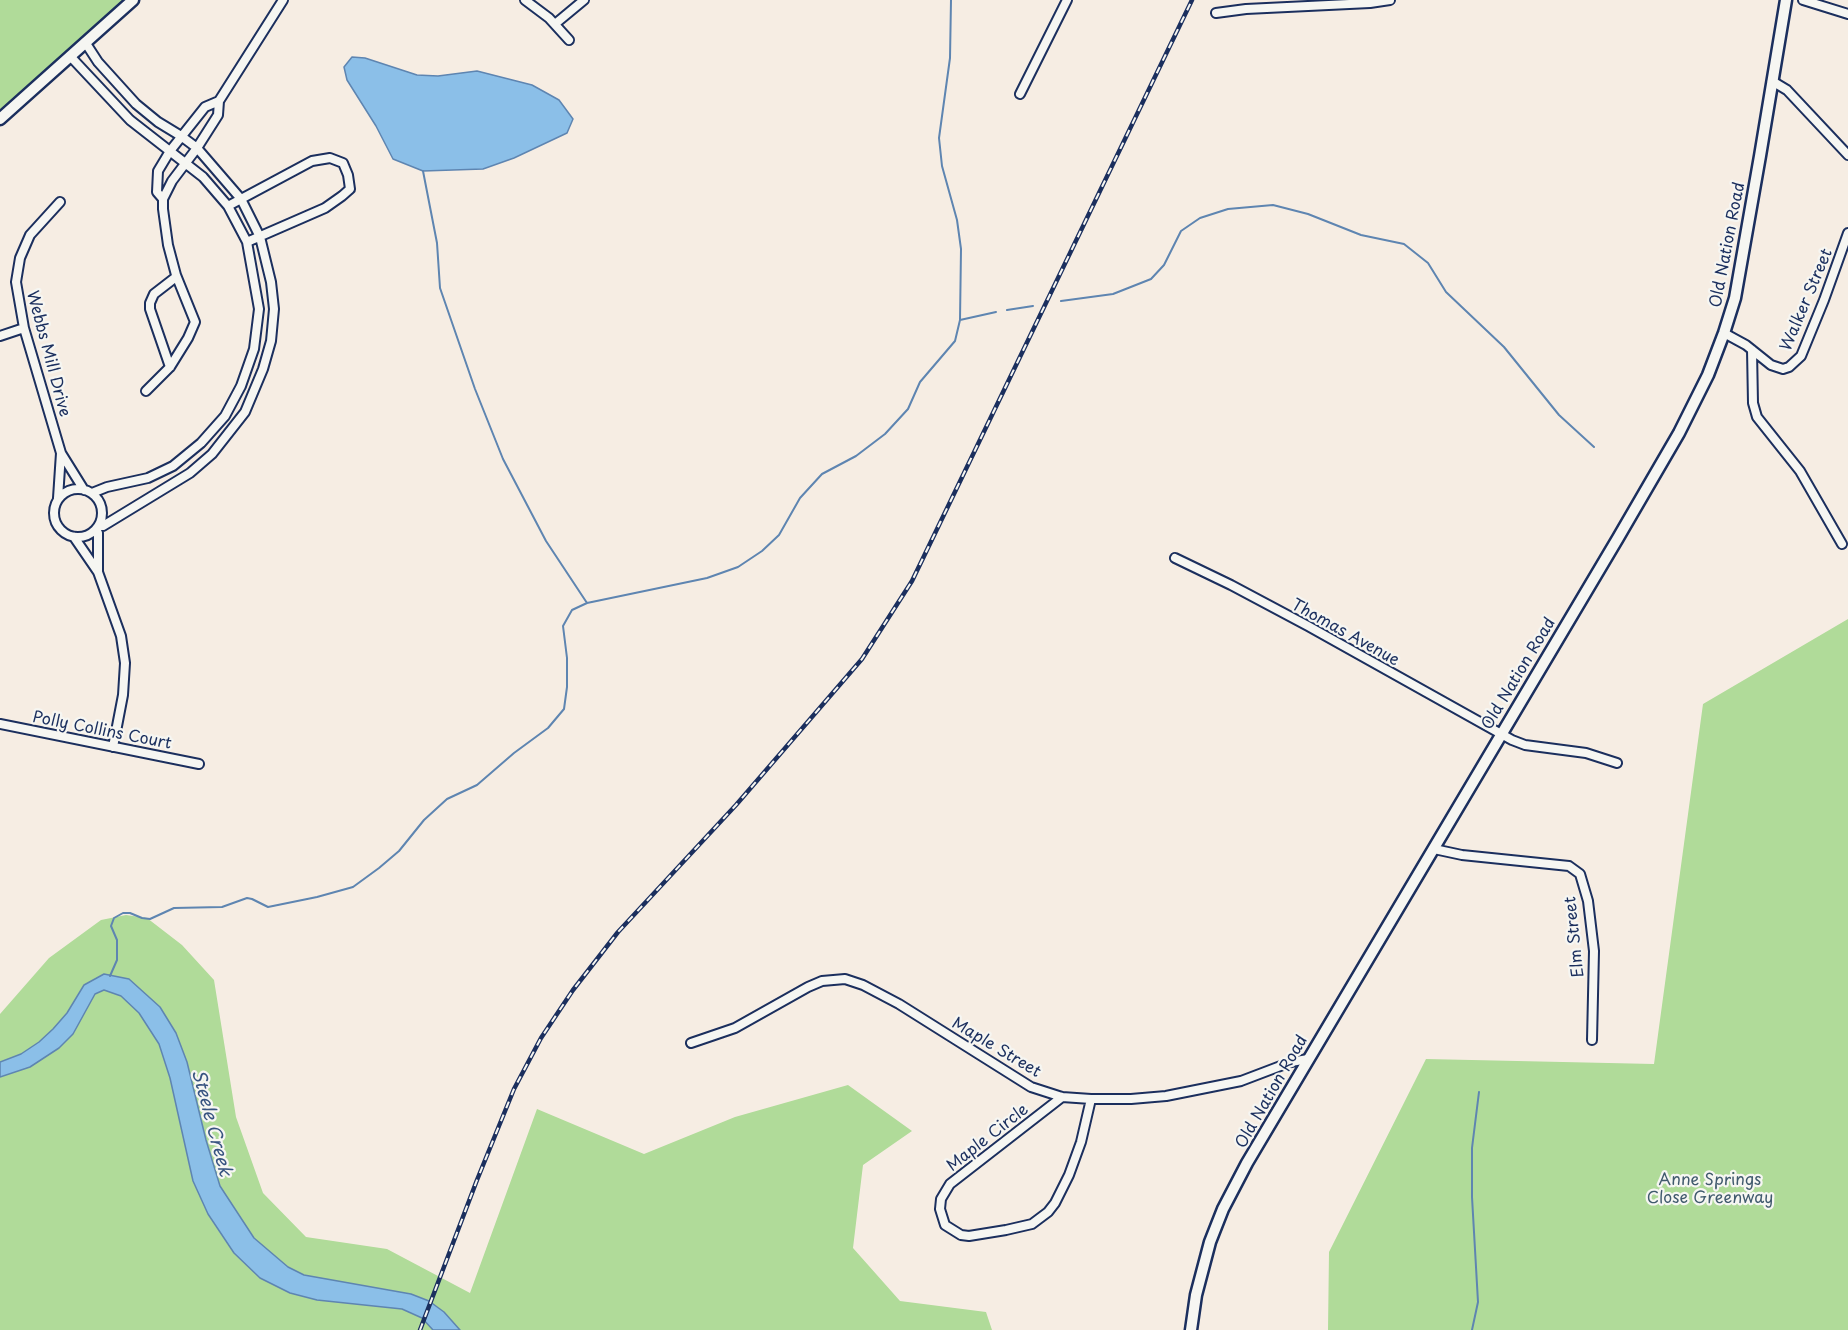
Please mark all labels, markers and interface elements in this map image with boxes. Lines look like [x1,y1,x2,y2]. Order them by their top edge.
street label: Old Nation Road [1706,181,1750,309]
street label: Walker Street [1777,246,1837,354]
street label: Webbs Mill Drive [22,289,74,419]
street label: Thomas Avenue [1288,595,1402,671]
street label: Old Nation Road [1478,615,1560,733]
street label: Polly Collins Court [31,708,173,754]
street label: Elm Street [1561,896,1589,978]
street label: Maple Street [948,1014,1044,1082]
street label: Old Nation Road [1232,1032,1312,1152]
water label: Steele Creek [186,1067,236,1179]
street label: Maple Circle [943,1100,1033,1176]
park label: Anne Springs Close Greenway [1647,1171,1773,1209]

